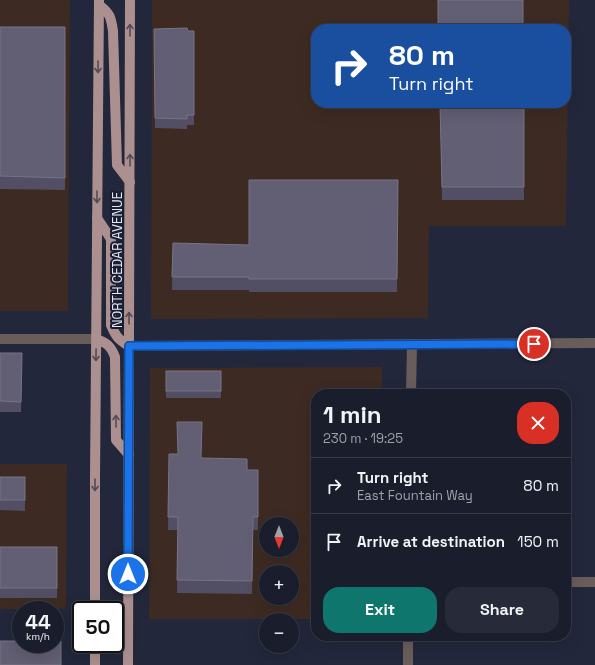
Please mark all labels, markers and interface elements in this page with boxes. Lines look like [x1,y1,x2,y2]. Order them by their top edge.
one-way arrow [126,24,134,37]
text: 80 m [389,37,455,73]
icon: right [323,40,375,92]
one-way arrow [94,60,102,73]
text: Turn right [389,72,473,95]
one-way arrow [126,154,134,167]
one-way arrow [93,190,101,203]
street label: NORTH CEDAR AVENUE [109,192,126,328]
one-way arrow [125,312,133,325]
pin [517,327,551,361]
icon: arrive [523,333,545,355]
one-way arrow [92,348,100,361]
text: 1 min [323,399,382,430]
button: close [517,402,559,444]
one-way arrow [112,415,120,428]
text: 230 m · 19:25 [323,430,403,447]
text: Turn right [357,468,428,487]
icon: right [323,475,345,497]
text: 80 m [523,476,559,495]
one-way arrow [91,478,99,491]
text: East Fountain Way [357,487,473,504]
north arrow [259,517,299,557]
map controls [259,517,299,653]
icon: arrive [323,531,345,553]
text: Arrive at destination [357,532,505,551]
text: 150 m [517,532,559,551]
position arrow [107,553,149,595]
button: + [259,565,299,605]
button: Exit [323,587,437,633]
button: Share [445,587,559,633]
speed limit sign: 50 [72,601,124,653]
text: 44 [25,609,51,635]
button: − [259,613,299,653]
text: km/h [26,630,50,643]

